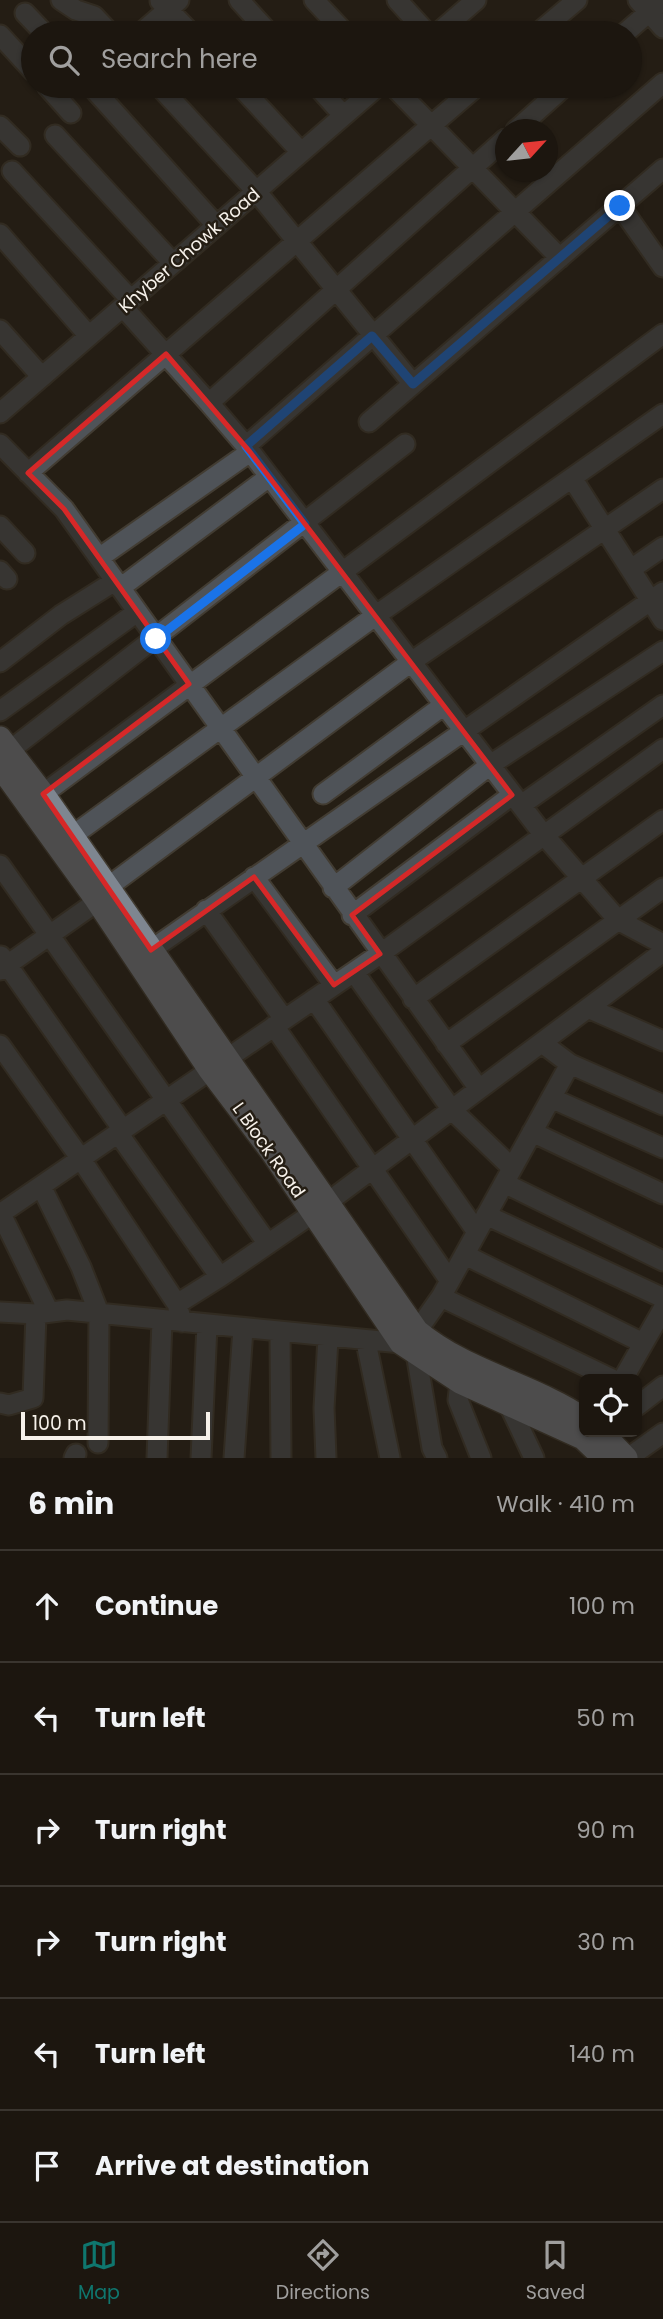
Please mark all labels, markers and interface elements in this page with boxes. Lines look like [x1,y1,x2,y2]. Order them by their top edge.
search box [21,21,642,98]
icon: search [45,41,83,79]
text: Search here [101,41,258,77]
north arrow [495,119,558,182]
street label: Khyber Chowk Road [113,182,265,318]
route end [604,190,635,221]
route start [140,623,171,654]
street label: L Block Road [227,1097,311,1203]
map controls [579,1374,642,1437]
button: locate [579,1374,642,1437]
scale bar [21,1409,210,1441]
text: 100 m [32,1410,87,1437]
text: 6 min [28,1482,114,1525]
text: Walk · 410 m [496,1488,635,1520]
icon: ahead [28,1587,66,1625]
text: Continue [95,1588,218,1624]
text: 100 m [569,1590,635,1622]
icon: left [28,1699,66,1737]
text: Turn left [95,1700,206,1736]
text: 50 m [576,1702,635,1734]
icon: right [28,1811,66,1849]
text: Turn right [95,1812,227,1848]
text: 90 m [576,1814,635,1846]
icon: right [28,1923,66,1961]
text: Turn right [95,1924,227,1960]
text: 30 m [577,1926,635,1958]
icon: left [28,2035,66,2073]
text: Turn left [95,2036,206,2072]
text: 140 m [569,2038,635,2070]
icon: arrive [28,2147,66,2185]
text: Arrive at destination [95,2148,370,2184]
tab: Map [78,2236,120,2307]
tab: Directions [276,2236,370,2307]
tab: Saved [526,2236,585,2307]

